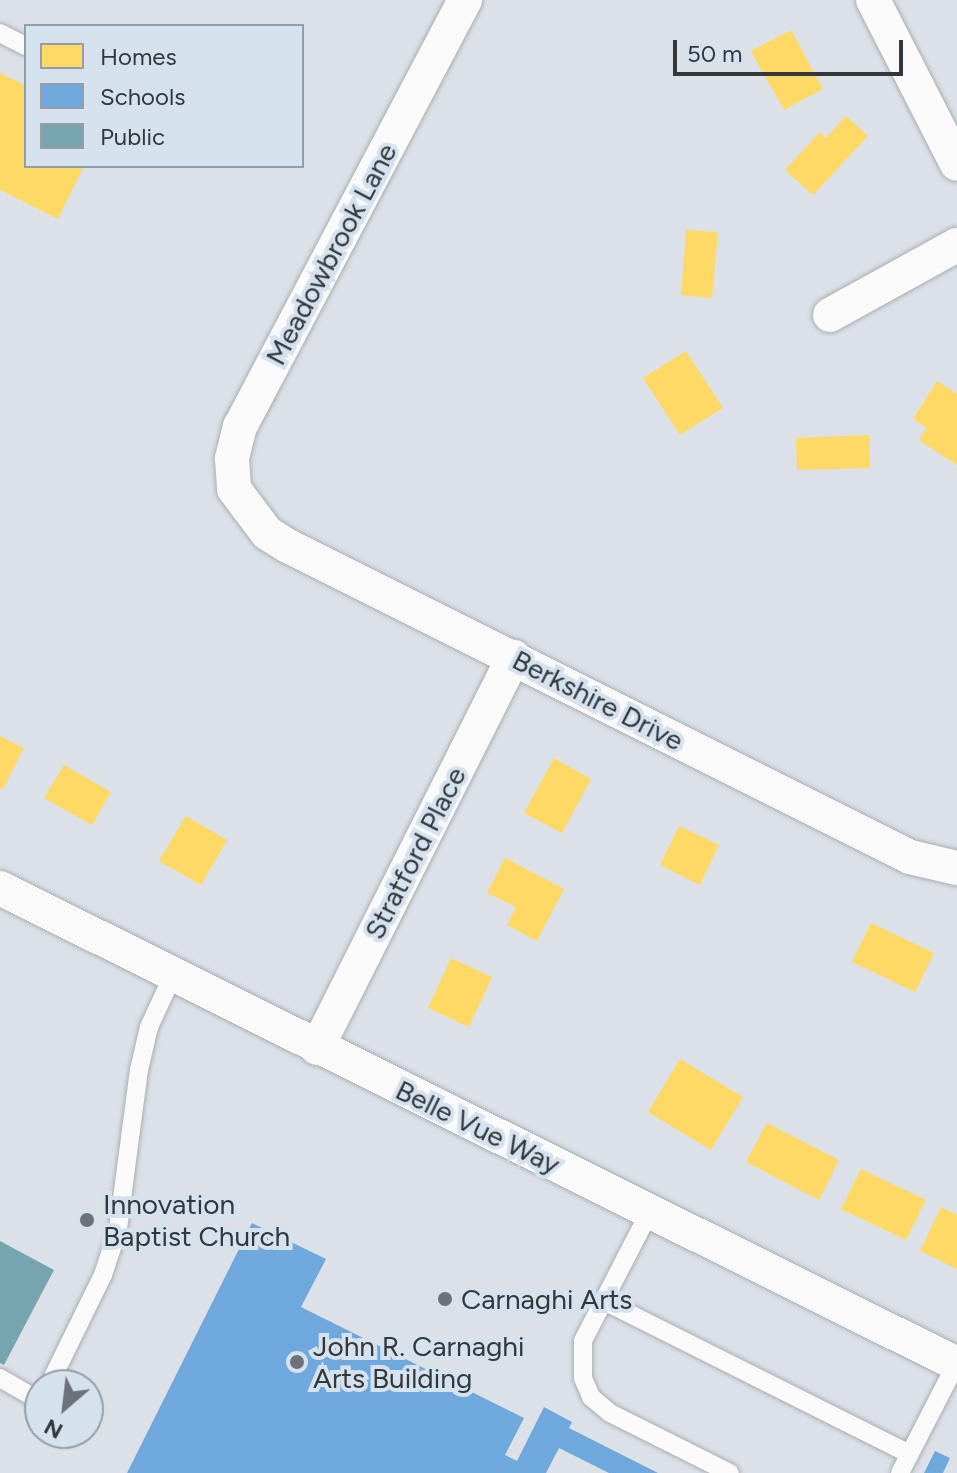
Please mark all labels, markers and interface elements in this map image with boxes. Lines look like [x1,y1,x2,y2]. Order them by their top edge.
legend [24,24,304,168]
scale bar [677,24,907,74]
text: 50 m [687,39,743,68]
text: Homes [100,42,177,71]
text: Schools [100,82,185,111]
text: Public [100,122,165,151]
street label: Meadowbrook Lane [258,137,404,371]
street label: Berkshire Drive [507,643,689,757]
street label: Stratford Place [357,761,473,945]
street label: Belle Vue Way [390,1073,566,1181]
place label: Innovation Baptist Church [103,1187,290,1253]
marker: Innovation Baptist Church [78,1211,96,1229]
place label: Carnaghi Arts [461,1282,632,1316]
marker: Carnaghi Arts [436,1290,454,1308]
place label: John R. Carnaghi Arts Building [313,1329,524,1395]
marker: John R. Carnaghi Arts Building [288,1353,306,1371]
north arrow [24,1369,104,1449]
text: N [40,1413,67,1445]

